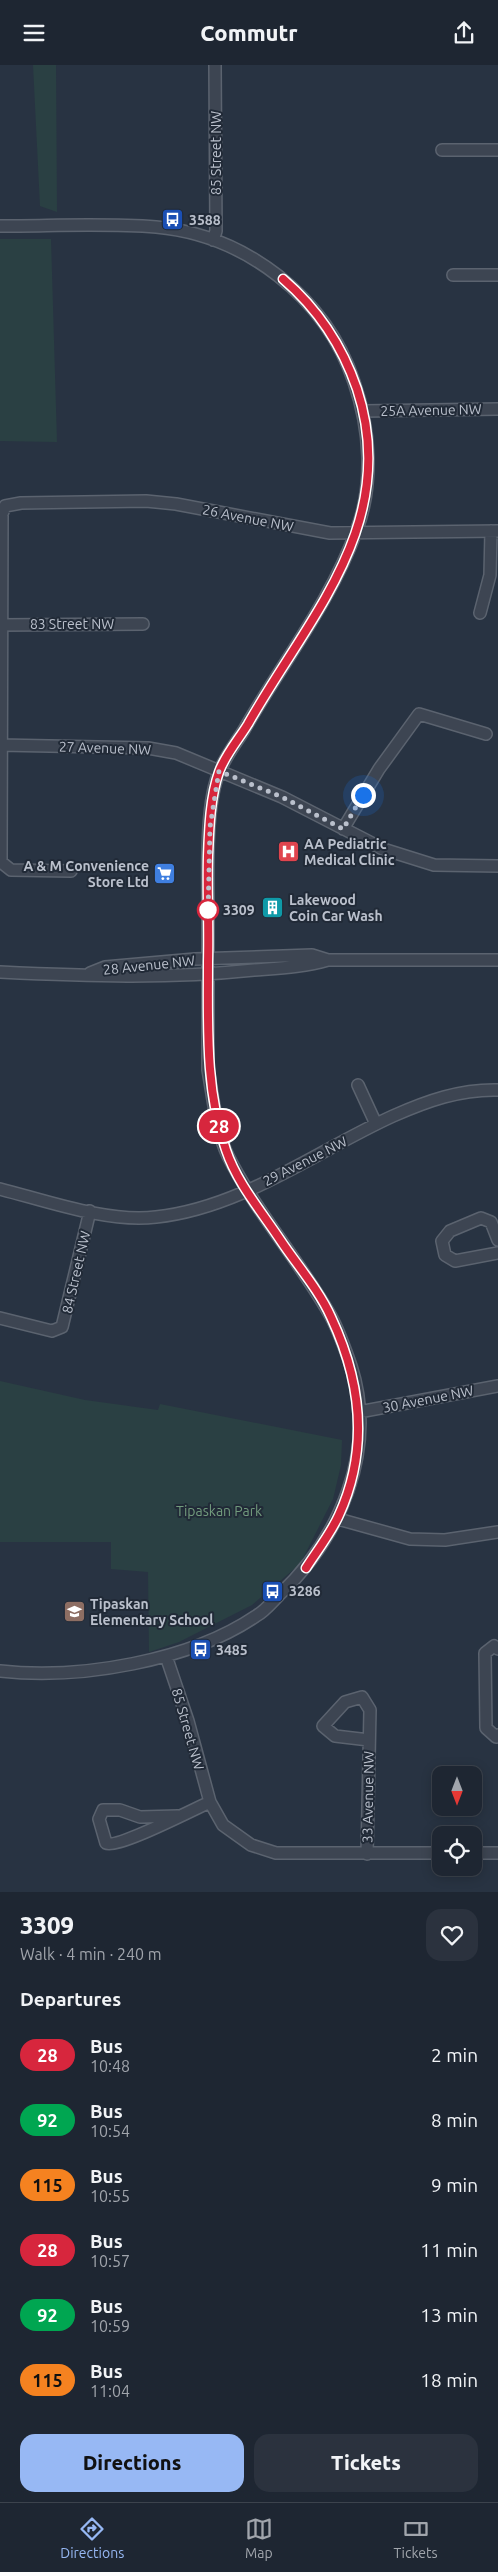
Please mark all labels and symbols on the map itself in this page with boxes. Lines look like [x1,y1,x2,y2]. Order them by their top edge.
street label: 85 Street NW [208,111,224,195]
bus stop icon: 3588 [161,208,185,232]
place label: 3588 [189,212,221,228]
street label: 25A Avenue NW [380,401,482,419]
street label: 26 Avenue NW [201,501,295,535]
street label: 83 Street NW [30,616,114,632]
street label: 27 Avenue NW [59,738,151,758]
your location [351,783,376,808]
place label: AA Pediatric Medical Clinic [304,836,395,868]
hospital icon: AA Pediatric Medical Clinic [276,840,300,864]
place label: A & M Convenience Store Ltd [23,858,149,890]
supermarket icon: A & M Convenience Store Ltd [153,862,177,886]
place label: Lakewood Coin Car Wash [289,892,383,924]
building icon: Lakewood Coin Car Wash [261,896,285,920]
marker: 3309 [197,899,219,921]
place label: 3309 [223,902,255,918]
street label: 28 Avenue NW [102,952,196,978]
line badge: 28 [196,1110,242,1142]
street label: 29 Avenue NW [260,1133,350,1189]
street label: 84 Street NW [59,1229,93,1315]
street label: 30 Avenue NW [381,1382,475,1416]
park label: Tipaskan Park [176,1503,262,1519]
bus stop icon: 3286 [261,1579,285,1603]
place label: 3286 [289,1583,321,1599]
place label: Tipaskan Elementary School [90,1596,213,1628]
school or university icon: Tipaskan Elementary School [62,1600,86,1624]
bus stop icon: 3485 [188,1638,212,1662]
place label: 3485 [216,1642,248,1658]
street label: 85 Street NW [169,1686,207,1772]
street label: 33 Avenue NW [359,1751,377,1843]
north arrow [432,1766,482,1816]

